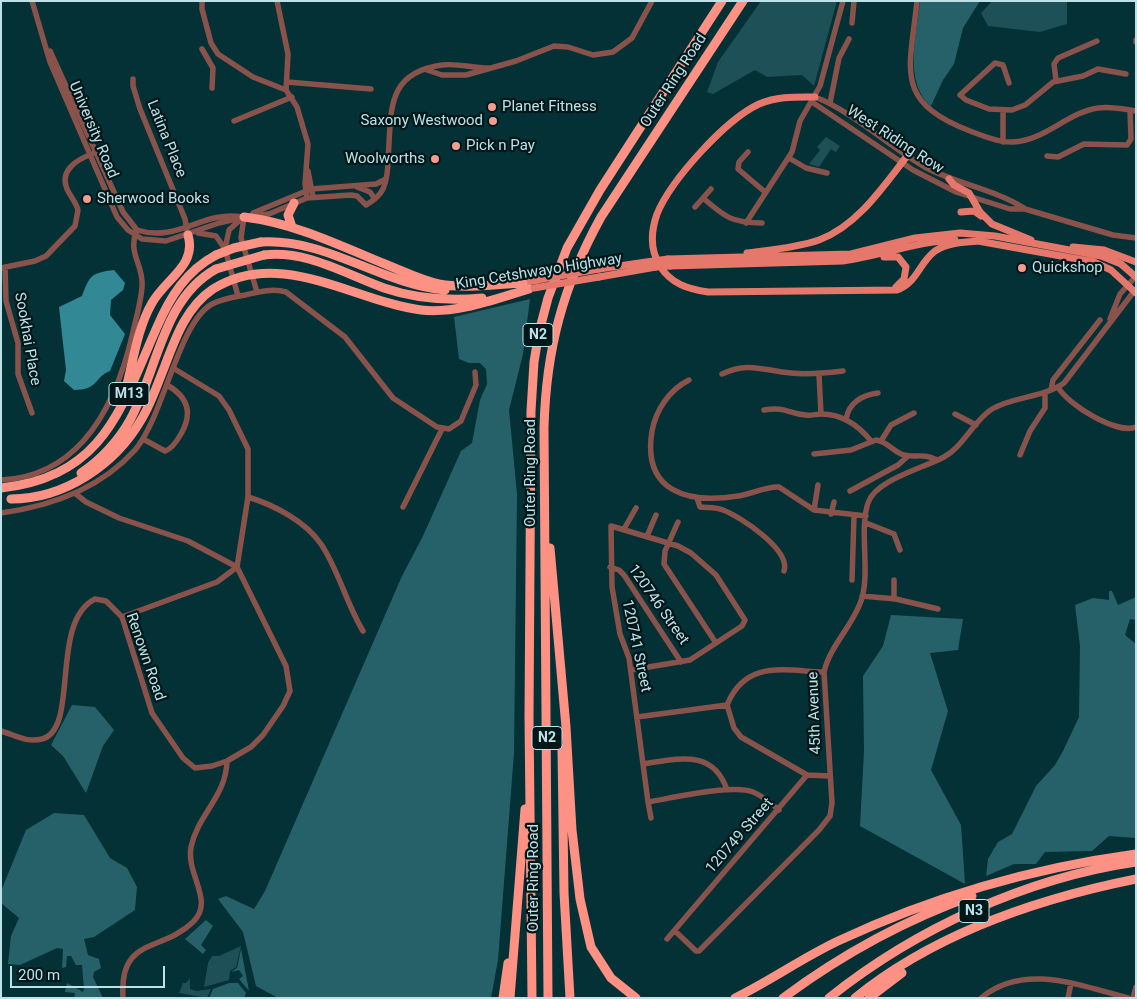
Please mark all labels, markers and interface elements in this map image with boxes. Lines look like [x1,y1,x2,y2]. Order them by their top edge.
street label: Outer Ring Road [637,31,711,131]
street label: University Road [65,79,121,181]
street label: Latina Place [142,98,190,180]
place label: Planet Fitness [502,98,597,116]
marker: Planet Fitness [486,101,498,113]
street label: West Riding Row [843,102,947,178]
place label: Saxony Westwood [360,112,483,130]
marker: Saxony Westwood [487,115,499,127]
place label: Pick n Pay [466,137,535,155]
marker: Pick n Pay [450,140,462,152]
place label: Woolworths [345,150,425,168]
marker: Woolworths [429,153,441,165]
place label: Sherwood Books [97,190,210,208]
marker: Sherwood Books [81,193,93,205]
street label: King Cetshwayo Highway [455,250,623,294]
place label: Quickshop [1032,259,1103,277]
marker: Quickshop [1016,262,1028,274]
street label: Sookhai Place [10,291,44,387]
road number: N2 [523,324,553,346]
road number: M13 [109,382,149,406]
street label: Outer Ring Road [522,419,540,527]
street label: 120746 Street [624,561,692,649]
street label: 120741 Street [617,598,655,694]
street label: Renown Road [122,611,168,703]
street label: 45th Avenue [805,671,825,755]
road number: N2 [532,726,562,750]
street label: 120749 Street [702,795,778,877]
street label: Outer Ring Road [525,824,543,932]
road number: N3 [959,899,989,922]
scale bar [12,956,168,988]
text: 200 m [18,966,60,984]

